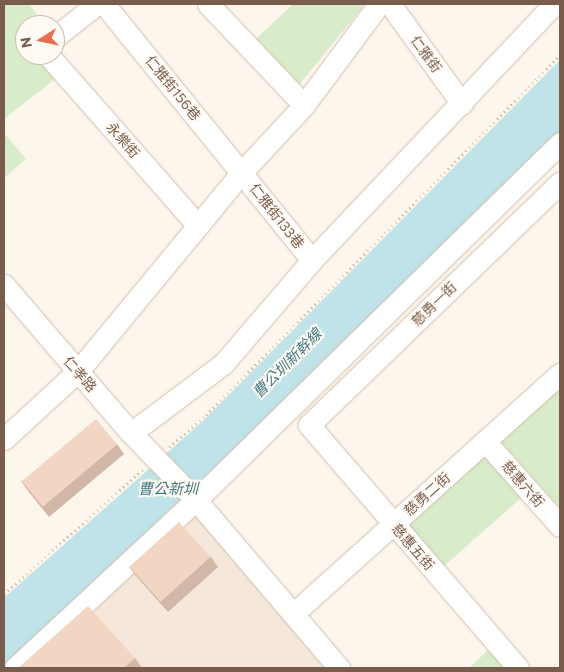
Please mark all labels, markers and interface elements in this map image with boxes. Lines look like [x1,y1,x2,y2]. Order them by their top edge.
north arrow [15,15,65,65]
street label: 仁雅街 [407,32,445,76]
text: N [16,36,35,49]
street label: 仁雅街156巷 [142,52,204,124]
street label: 永樂街 [103,119,143,161]
street label: 仁雅街133巷 [246,180,308,252]
street label: 慈勇一街 [408,279,460,329]
water label: 曹公圳新幹線 [249,325,325,401]
street label: 仁孝路 [60,353,100,395]
street label: 慈惠六街 [498,457,548,511]
street label: 慈勇二街 [401,469,453,519]
water label: 曹公新圳 [138,480,198,498]
street label: 慈惠五街 [388,520,438,574]

